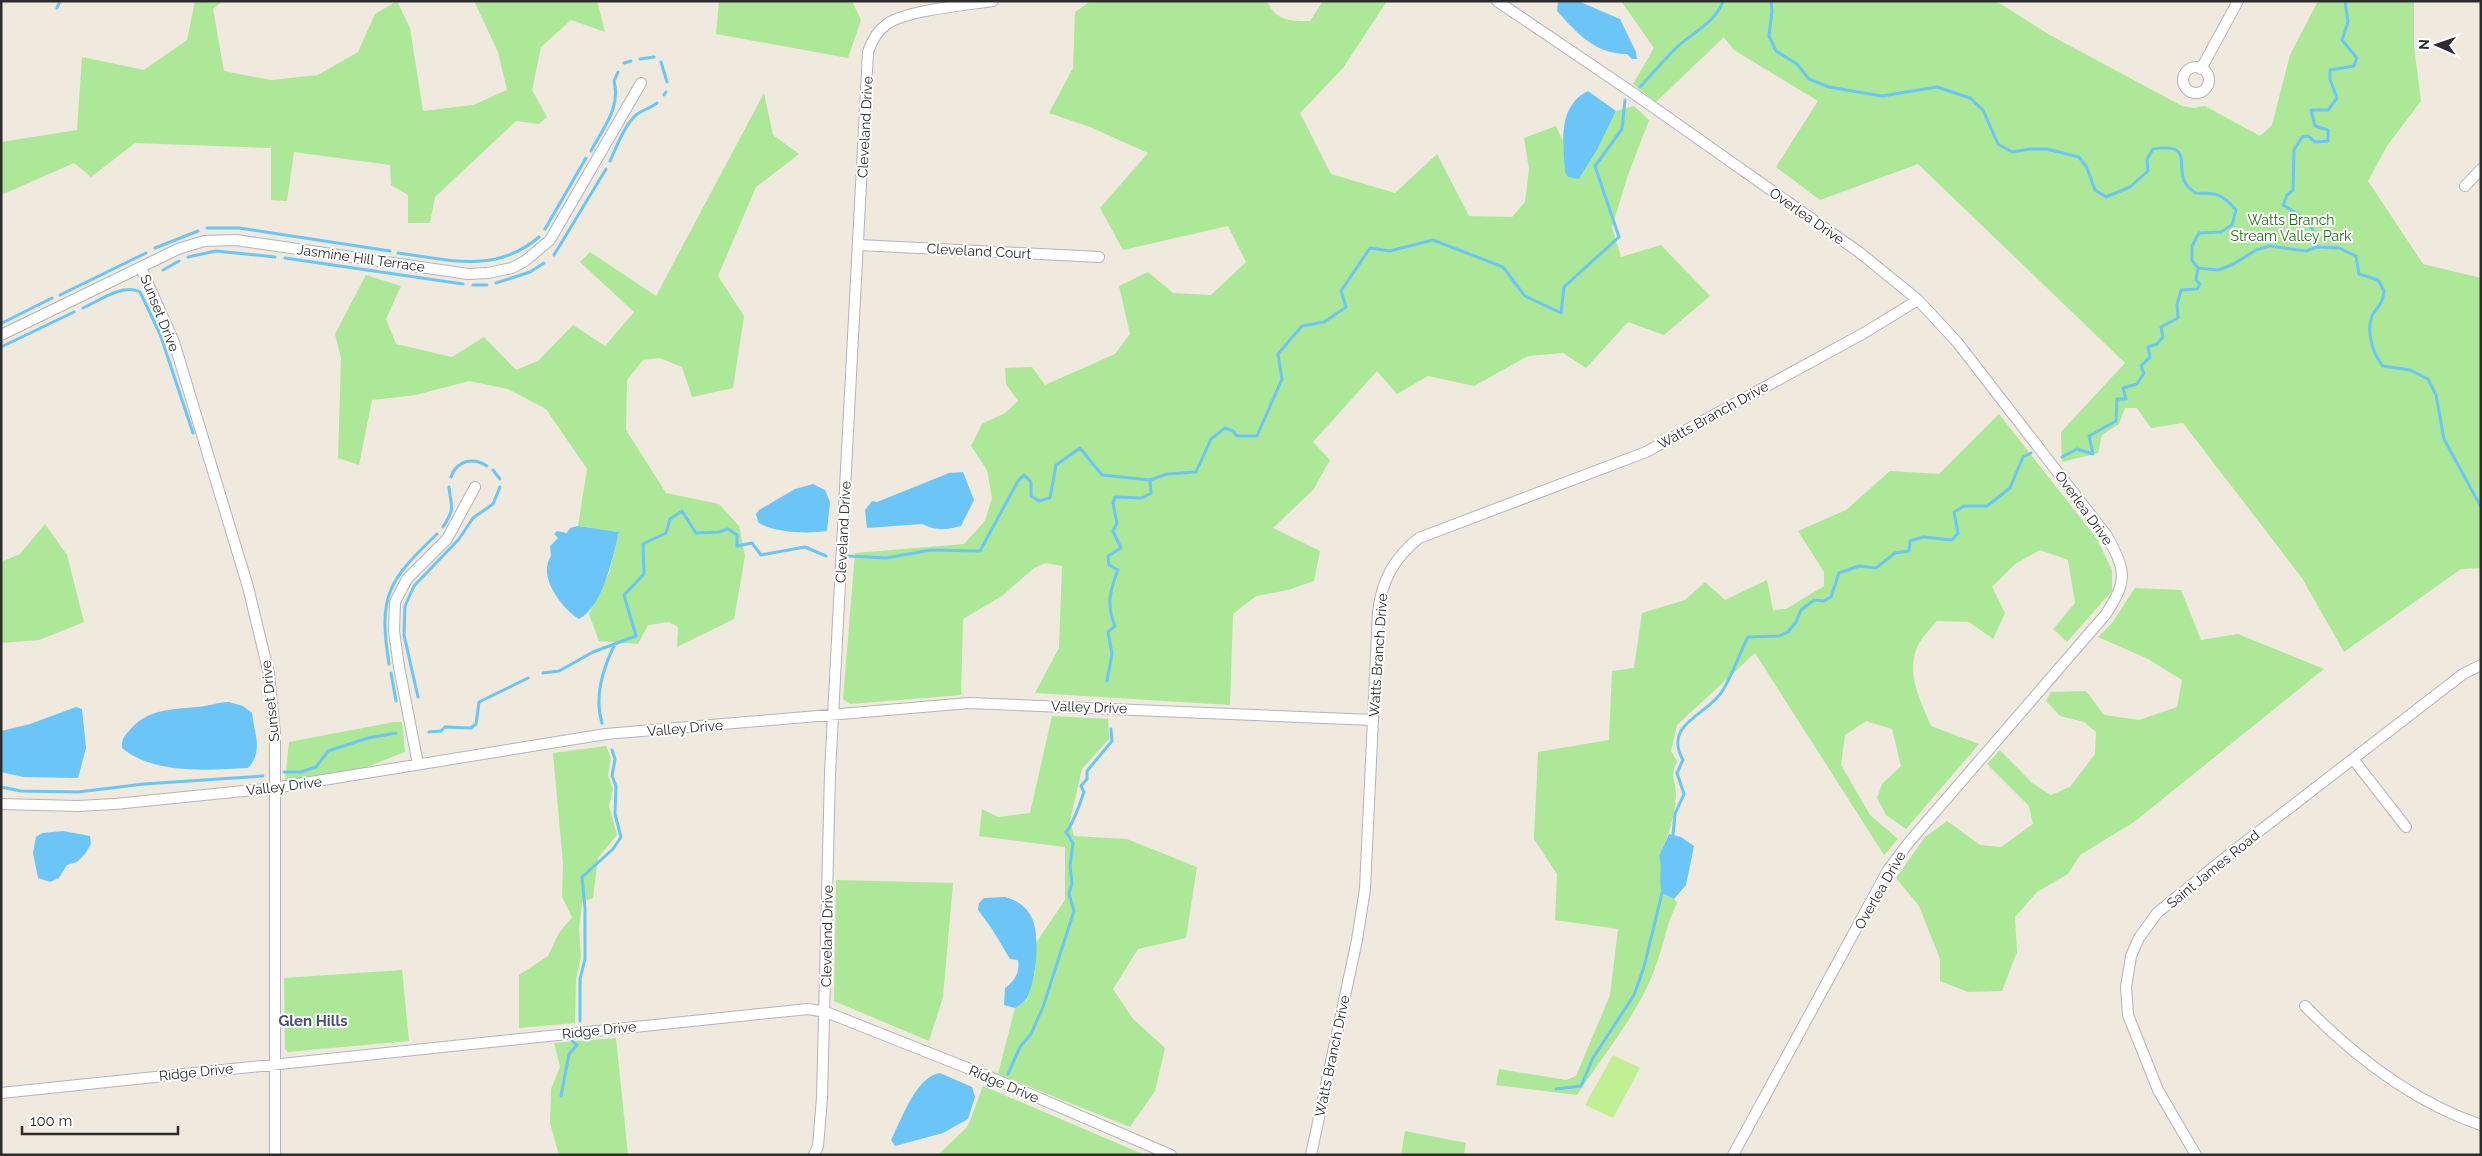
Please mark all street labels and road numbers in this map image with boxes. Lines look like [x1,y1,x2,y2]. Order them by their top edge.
street label: Cleveland Drive [854,76,876,178]
street label: Overlea Drive [1767,184,1847,248]
street label: Cleveland Court [926,240,1032,262]
street label: Jasmine Hill Terrace [296,241,426,275]
street label: Sunset Drive [137,272,183,354]
street label: Watts Branch Drive [1655,378,1771,452]
street label: Overlea Drive [2052,468,2116,548]
street label: Cleveland Drive [832,481,854,583]
street label: Watts Branch Drive [1366,593,1390,717]
street label: Sunset Drive [258,660,282,742]
street label: Valley Drive [1051,698,1127,716]
street label: Valley Drive [646,717,724,739]
street label: Valley Drive [245,773,323,799]
street label: Saint James Road [2164,827,2262,911]
street label: Overlea Drive [1851,848,1909,932]
street label: Cleveland Drive [818,885,836,987]
street label: Watts Branch Drive [1311,994,1353,1118]
street label: Ridge Drive [561,1018,637,1042]
street label: Ridge Drive [158,1060,234,1084]
street label: Ridge Drive [966,1062,1042,1106]

